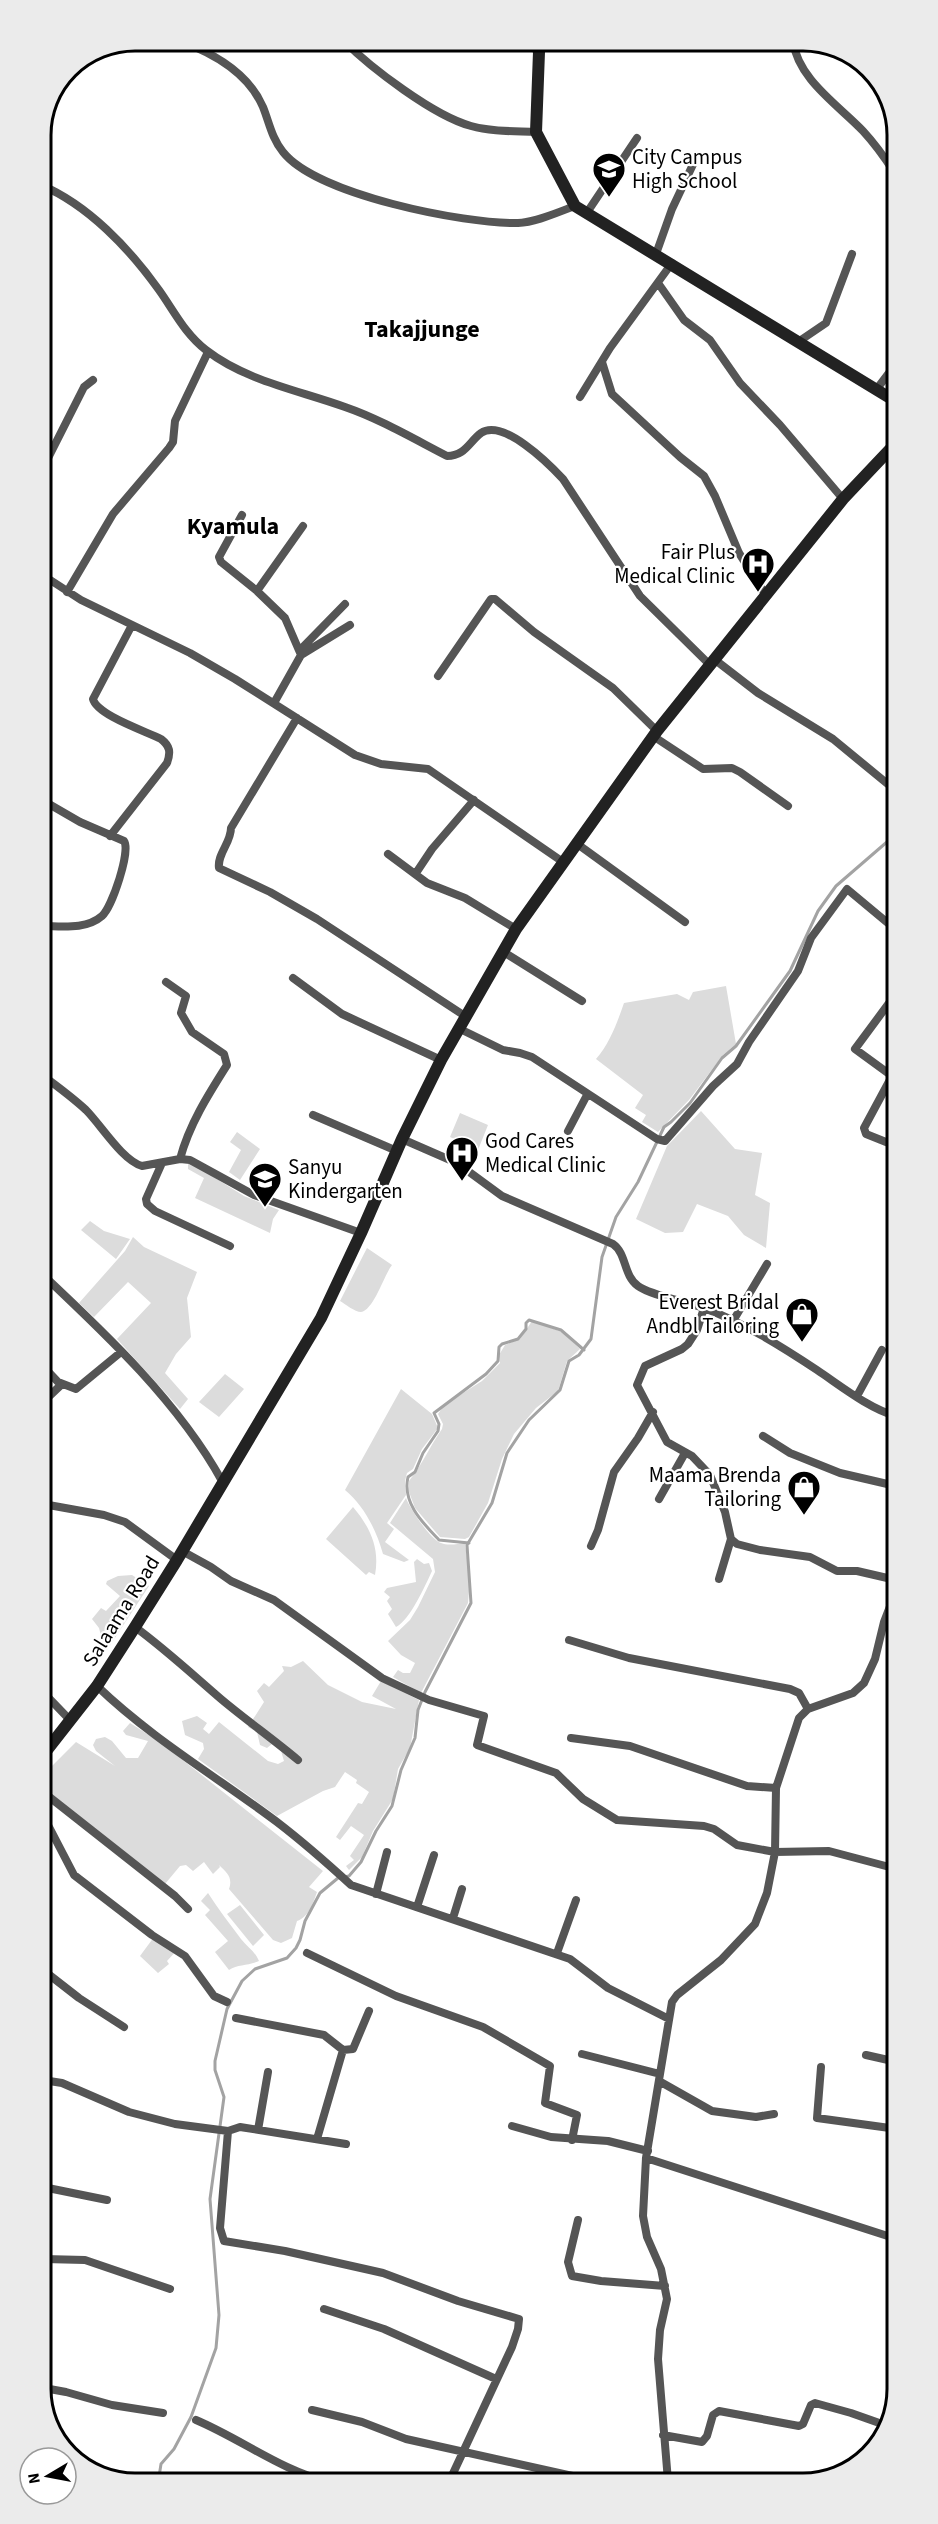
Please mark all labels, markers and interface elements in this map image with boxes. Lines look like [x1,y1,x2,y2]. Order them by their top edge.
place label: City Campus High School [632,142,742,196]
school or university icon: City Campus High School [591,151,627,198]
district label: Takajjunge [364,312,480,347]
district label: Kyamula [187,509,279,544]
place label: Fair Plus Medical Clinic [614,537,735,591]
hospital icon: Fair Plus Medical Clinic [740,546,776,593]
place label: God Cares Medical Clinic [485,1126,606,1180]
hospital icon: God Cares Medical Clinic [444,1135,480,1182]
place label: Sanyu Kindergarten [288,1152,403,1206]
school or university icon: Sanyu Kindergarten [247,1161,283,1208]
place label: Everest Bridal Andbl Tailoring [647,1287,779,1341]
shop icon: Everest Bridal Andbl Tailoring [784,1296,820,1343]
place label: Maama Brenda Tailoring [649,1460,781,1514]
shop icon: Maama Brenda Tailoring [786,1469,822,1516]
street label: Salaama Road [75,1550,167,1672]
north arrow [18,2446,78,2506]
text: N [22,2471,46,2486]

